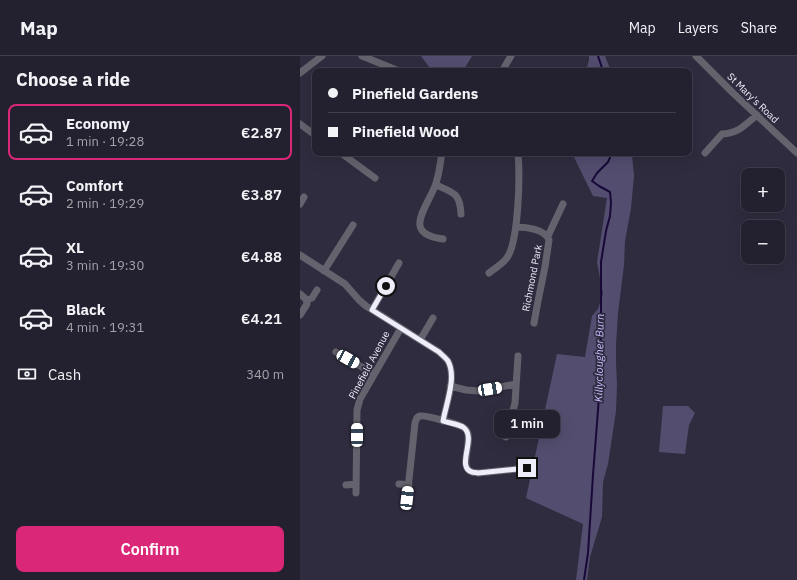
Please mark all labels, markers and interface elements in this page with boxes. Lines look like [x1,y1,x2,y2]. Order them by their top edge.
text: Map [20,16,58,40]
text: Map [629,19,656,37]
text: Layers [678,19,719,37]
text: Share [741,19,777,37]
text: Choose a ride [16,68,130,91]
street label: St Mary's Road [724,70,782,126]
text: Pinefield Gardens [352,84,478,103]
icon: car [18,114,54,150]
text: Economy [66,114,130,133]
text: Pinefield Wood [352,122,459,141]
text: €2.87 [241,123,282,142]
text: 1 min · 19:28 [66,133,144,150]
map controls [741,168,785,264]
button: + [741,168,785,212]
icon: car [18,176,54,212]
text: Comfort [66,176,123,195]
text: €3.87 [241,185,282,204]
text: 2 min · 19:29 [66,195,144,212]
button: − [741,220,785,264]
icon: car [18,238,54,274]
text: XL [66,238,84,257]
street label: Richmond Park [519,243,545,313]
text: €4.88 [241,247,282,266]
text: 3 min · 19:30 [66,257,144,274]
route start [377,277,395,295]
icon: car [18,300,54,336]
text: Black [66,300,106,319]
text: €4.21 [241,309,282,328]
water label: Killyclougher Burn [591,314,607,402]
text: 4 min · 19:31 [66,319,144,336]
street label: Pinefield Avenue [346,328,393,401]
car [335,348,361,370]
icon: cash [16,363,38,385]
text: Cash [48,365,81,384]
text: 340 m [246,366,284,383]
car [477,381,503,397]
callout: 1 min [494,410,560,438]
text: 1 min [510,415,544,432]
car [351,423,363,447]
route end [518,459,536,477]
car [400,485,414,511]
button: Confirm [16,526,284,572]

